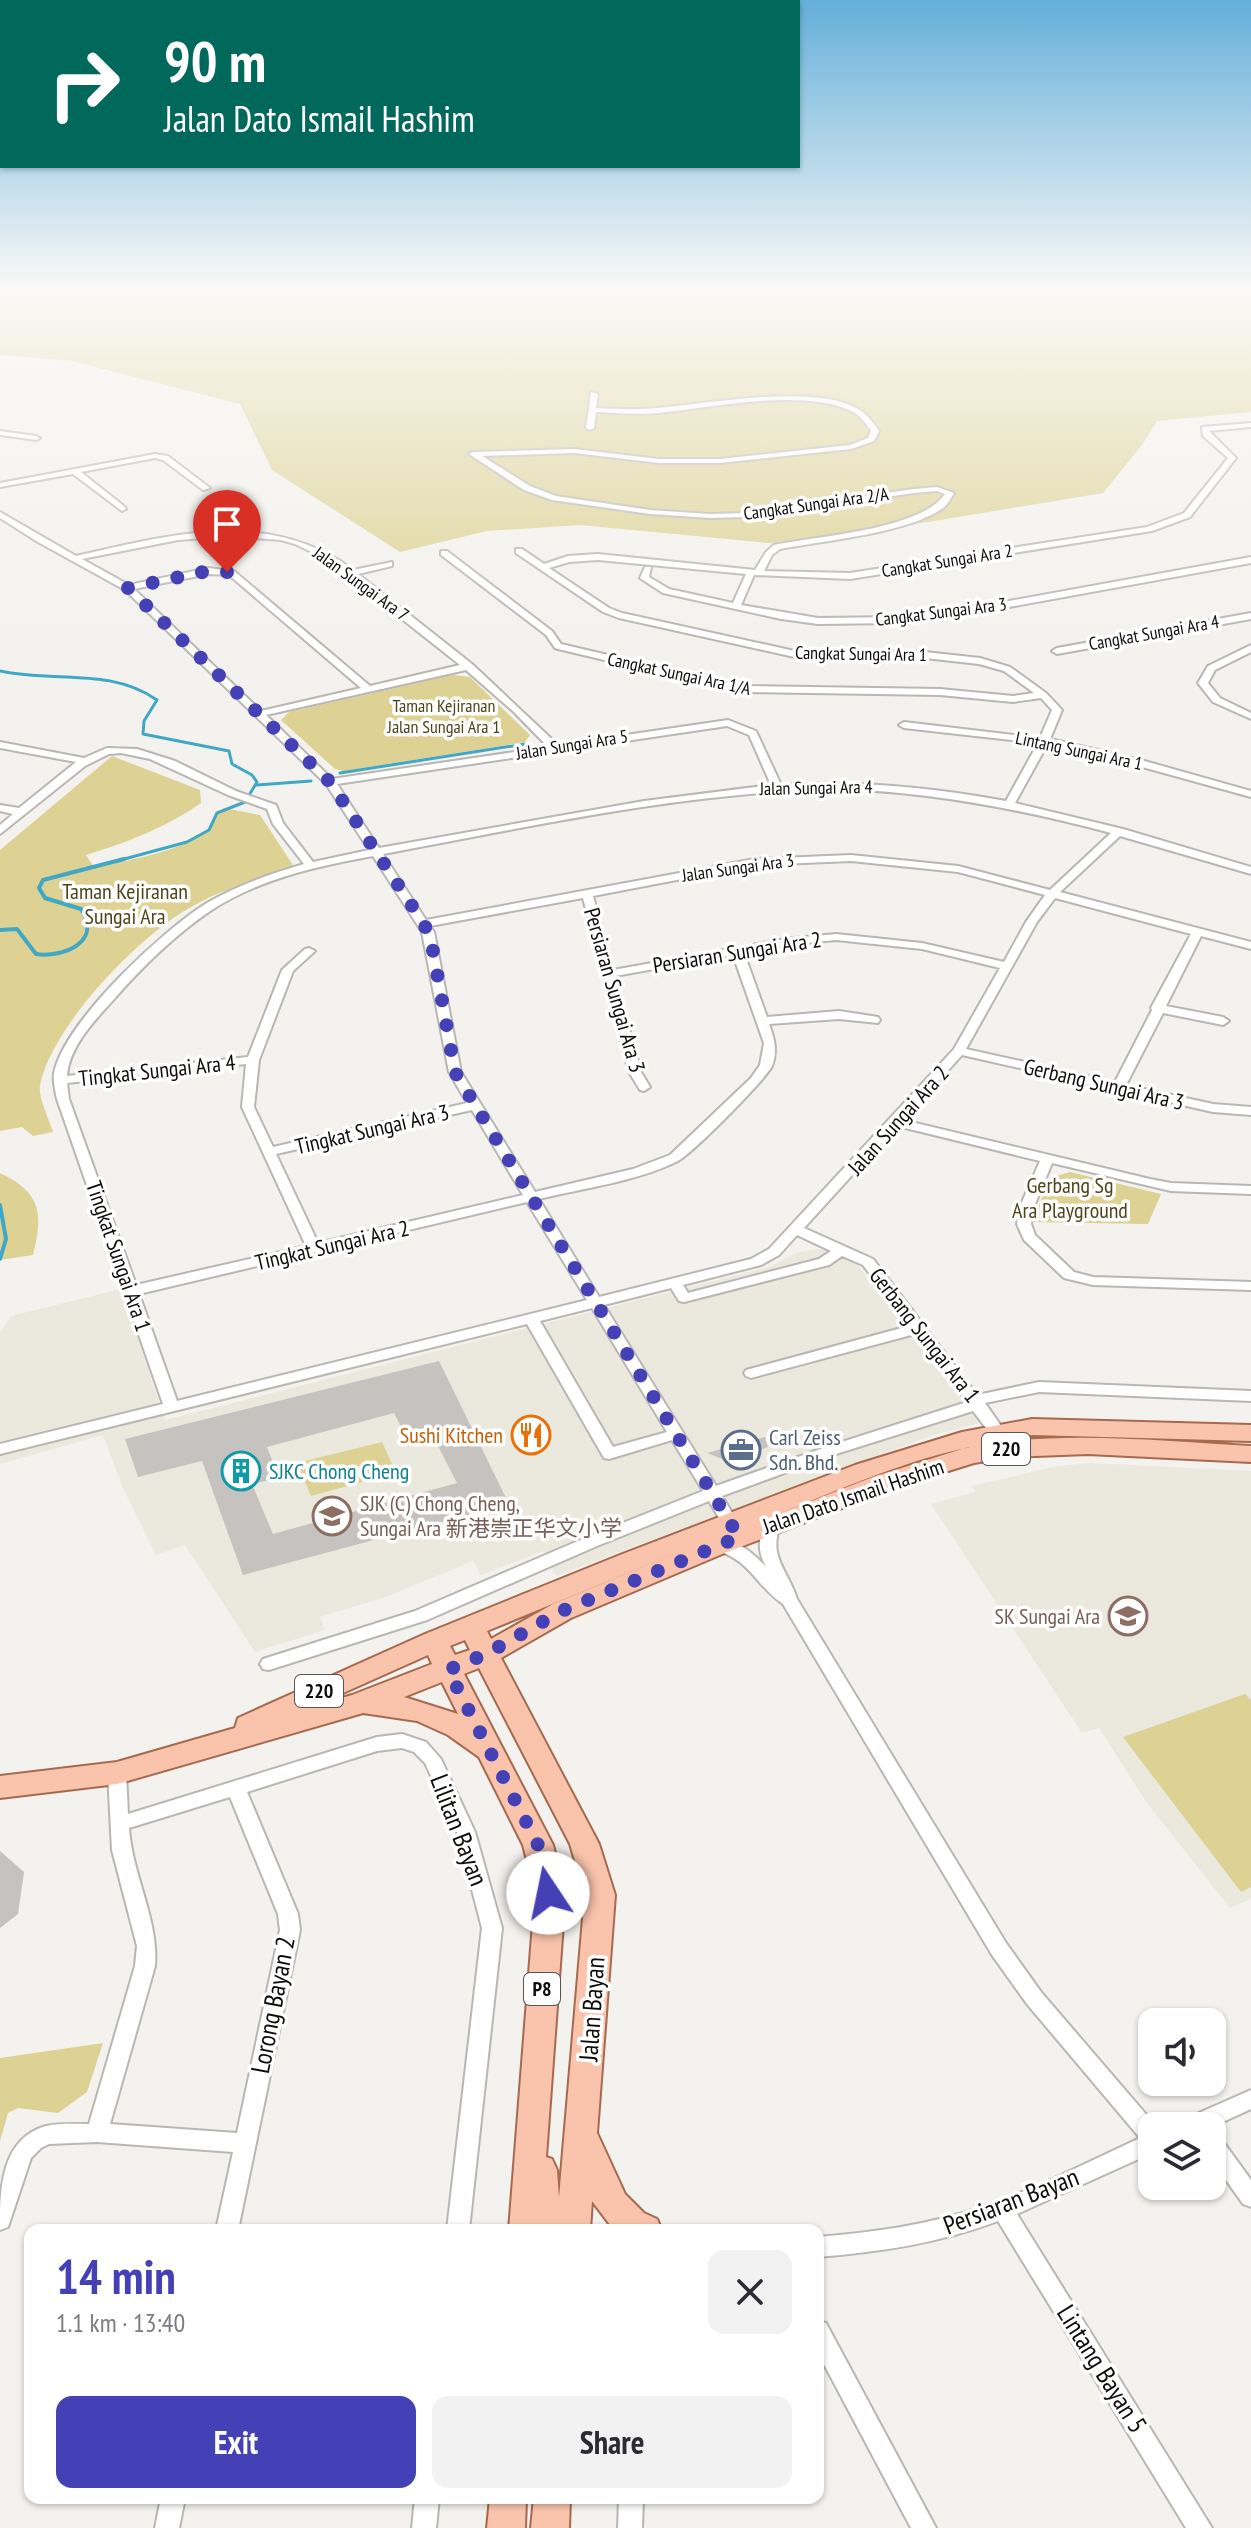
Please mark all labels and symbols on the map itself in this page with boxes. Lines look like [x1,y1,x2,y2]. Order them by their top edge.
street label: Cangkat Sungai Ara 2/A [742,482,890,525]
pin [193,490,261,572]
street label: Cangkat Sungai Ara 2 [880,539,1014,582]
street label: Jalan Sungai Ara 7 [308,541,414,626]
street label: Cangkat Sungai Ara 3 [874,592,1008,631]
street label: Cangkat Sungai Ara 4 [1087,610,1221,655]
street label: Cangkat Sungai Ara 1 [795,641,927,666]
street label: Cangkat Sungai Ara 1/A [605,647,753,700]
park label: Taman Kejiranan Jalan Sungai Ara 1 [387,694,500,738]
street label: Jalan Sungai Ara 5 [513,724,629,765]
street label: Lintang Sungai Ara 1 [1014,726,1145,775]
street label: Jalan Sungai Ara 4 [758,775,873,800]
street label: Jalan Sungai Ara 3 [679,848,795,887]
park label: Taman Kejiranan Sungai Ara [62,877,188,930]
street label: Persiaran Sungai Ara 3 [578,904,652,1076]
street label: Persiaran Sungai Ara 2 [651,925,823,979]
street label: Tingkat Sungai Ara 4 [77,1048,237,1092]
street label: Gerbang Sungai Ara 3 [1021,1052,1187,1116]
street label: Jalan Sungai Ara 2 [841,1059,955,1181]
street label: Tingkat Sungai Ara 3 [292,1098,452,1160]
park label: Gerbang Sg Ara Playground [1012,1171,1128,1224]
street label: Tingkat Sungai Ara 1 [80,1177,158,1335]
street label: Tingkat Sungai Ara 2 [252,1214,412,1276]
street label: Gerbang Sungai Ara 1 [864,1262,986,1408]
restaurant icon: Sushi Kitchen [510,1414,552,1456]
place label: Sushi Kitchen [400,1421,503,1449]
place label: Carl Zeiss Sdn. Bhd. [769,1423,841,1476]
office icon: Carl Zeiss Sdn. Bhd. [720,1429,762,1471]
road number: 220 [982,1433,1030,1465]
building icon: SJKC Chong Cheng [220,1450,262,1492]
street label: Jalan Dato Ismail Hashim [758,1452,947,1540]
place label: SJKC Chong Cheng [269,1457,409,1485]
place label: SJK (C) Chong Cheng, Sungai Ara 新港崇正华文小学 [360,1489,622,1542]
school or university icon: SJK (C) Chong Cheng, Sungai Ara 新港崇正华文小学 [311,1495,353,1537]
school or university icon: SK Sungai Ara [1107,1595,1149,1637]
place label: SK Sungai Ara [995,1602,1100,1630]
road number: 220 [295,1675,343,1707]
street label: Lilitan Bayan [423,1769,496,1890]
position arrow [506,1851,590,1935]
street label: Lorong Bayan 2 [243,1934,302,2076]
street label: Jalan Bayan [571,1956,612,2063]
road number: P8 [524,1973,560,2005]
street label: Persiaran Bayan [938,2160,1083,2241]
street label: Lintang Bayan 5 [1050,2299,1155,2439]

